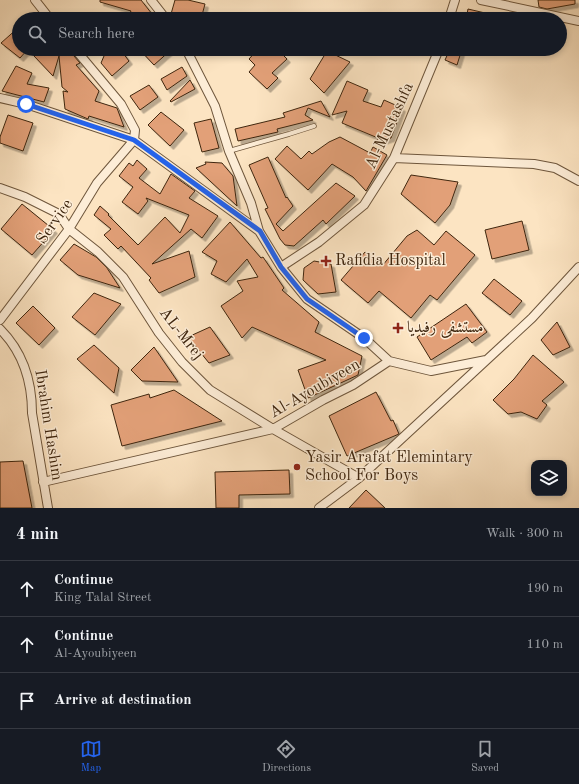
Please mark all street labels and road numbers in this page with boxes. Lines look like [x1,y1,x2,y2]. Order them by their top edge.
street label: Al-Mustashfa [363,80,417,172]
street label: Service [34,197,76,247]
street label: AL-Mrej [156,305,206,363]
street label: Al-Ayoubiyeen [267,356,363,421]
street label: Ibrahim Hashim [31,368,65,482]

